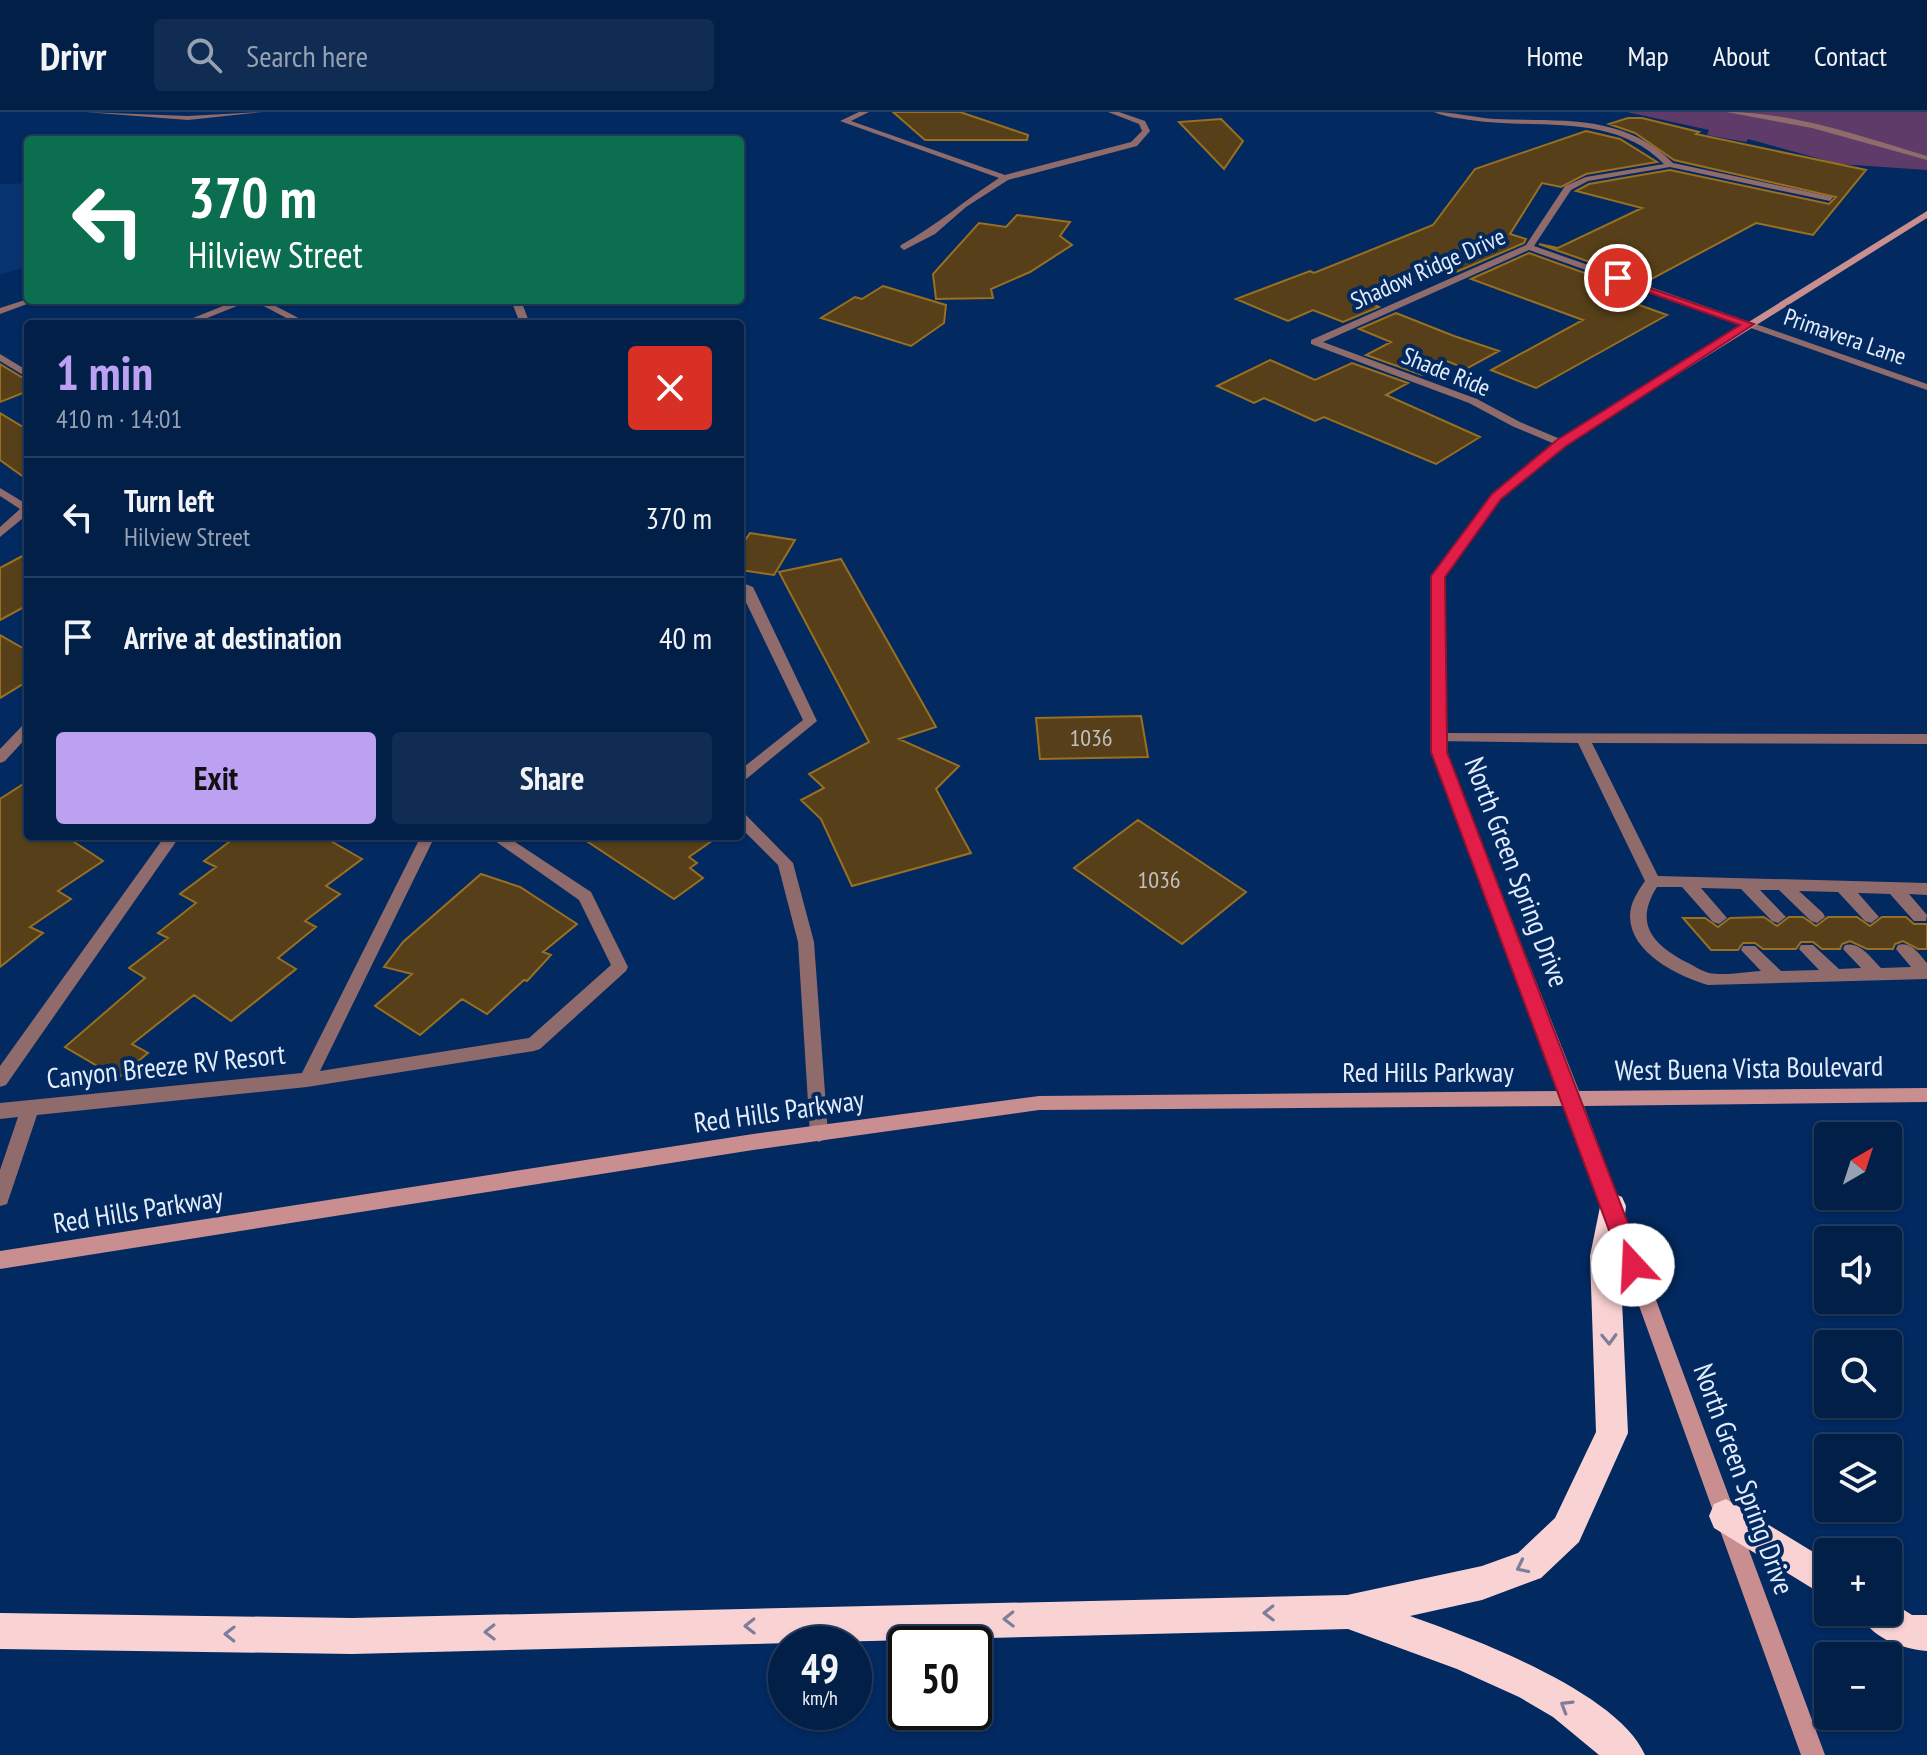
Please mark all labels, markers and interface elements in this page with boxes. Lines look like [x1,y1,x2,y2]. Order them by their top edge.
search box [154,19,714,91]
text: Drivr [40,31,106,80]
icon: search [182,33,226,77]
text: Search here [246,36,368,75]
text: Home [1527,37,1583,74]
text: Map [1627,37,1669,74]
text: About [1713,37,1770,74]
text: Contact [1814,37,1887,74]
text: 370 m [188,161,317,233]
icon: left [56,168,160,272]
street label: Shadow Ridge Drive [1346,221,1510,316]
text: Hilview Street [188,231,363,278]
pin [1584,244,1652,312]
icon: arrive [1596,256,1640,300]
street label: Primavera Lane [1780,301,1910,372]
street label: Shade Ride [1397,340,1495,403]
text: 1 min [56,341,153,403]
button: close [628,346,712,430]
text: 410 m · 14:01 [56,402,182,435]
text: Turn left [124,481,214,520]
icon: left [56,495,100,539]
text: 370 m [646,498,712,537]
text: Hilview Street [124,520,250,553]
icon: arrive [56,615,100,659]
text: Arrive at destination [124,618,342,657]
text: 40 m [659,618,712,657]
house number: 1036 [1069,722,1113,753]
button: Exit [56,732,376,824]
button: Share [392,732,712,824]
street label: North Green Spring Drive [1457,752,1578,992]
house number: 1036 [1137,864,1181,895]
street label: Canyon Breeze RV Resort [45,1035,287,1096]
street label: West Buena Vista Boulevard [1614,1047,1883,1088]
street label: Red Hills Parkway [1342,1053,1514,1090]
street label: Red Hills Parkway [692,1080,867,1141]
north arrow [1814,1122,1902,1210]
map controls [1814,1122,1902,1730]
street label: Red Hills Parkway [50,1178,226,1241]
position arrow [1591,1223,1675,1307]
button: sound [1814,1226,1902,1314]
button: search [1814,1330,1902,1418]
one-way arrow [1600,1333,1617,1346]
street label: North Green Spring Drive [1686,1358,1803,1599]
button: layers [1814,1434,1902,1522]
button: + [1814,1538,1902,1626]
one-way arrow [1515,1557,1530,1573]
one-way arrow [1262,1605,1275,1622]
one-way arrow [1002,1611,1015,1628]
one-way arrow [743,1617,756,1634]
one-way arrow [483,1624,496,1641]
one-way arrow [223,1625,236,1643]
speed limit sign: 50 [888,1626,992,1730]
text: 49 [801,1642,839,1694]
button: − [1814,1642,1902,1730]
text: km/h [802,1685,838,1711]
one-way arrow [1560,1700,1575,1716]

